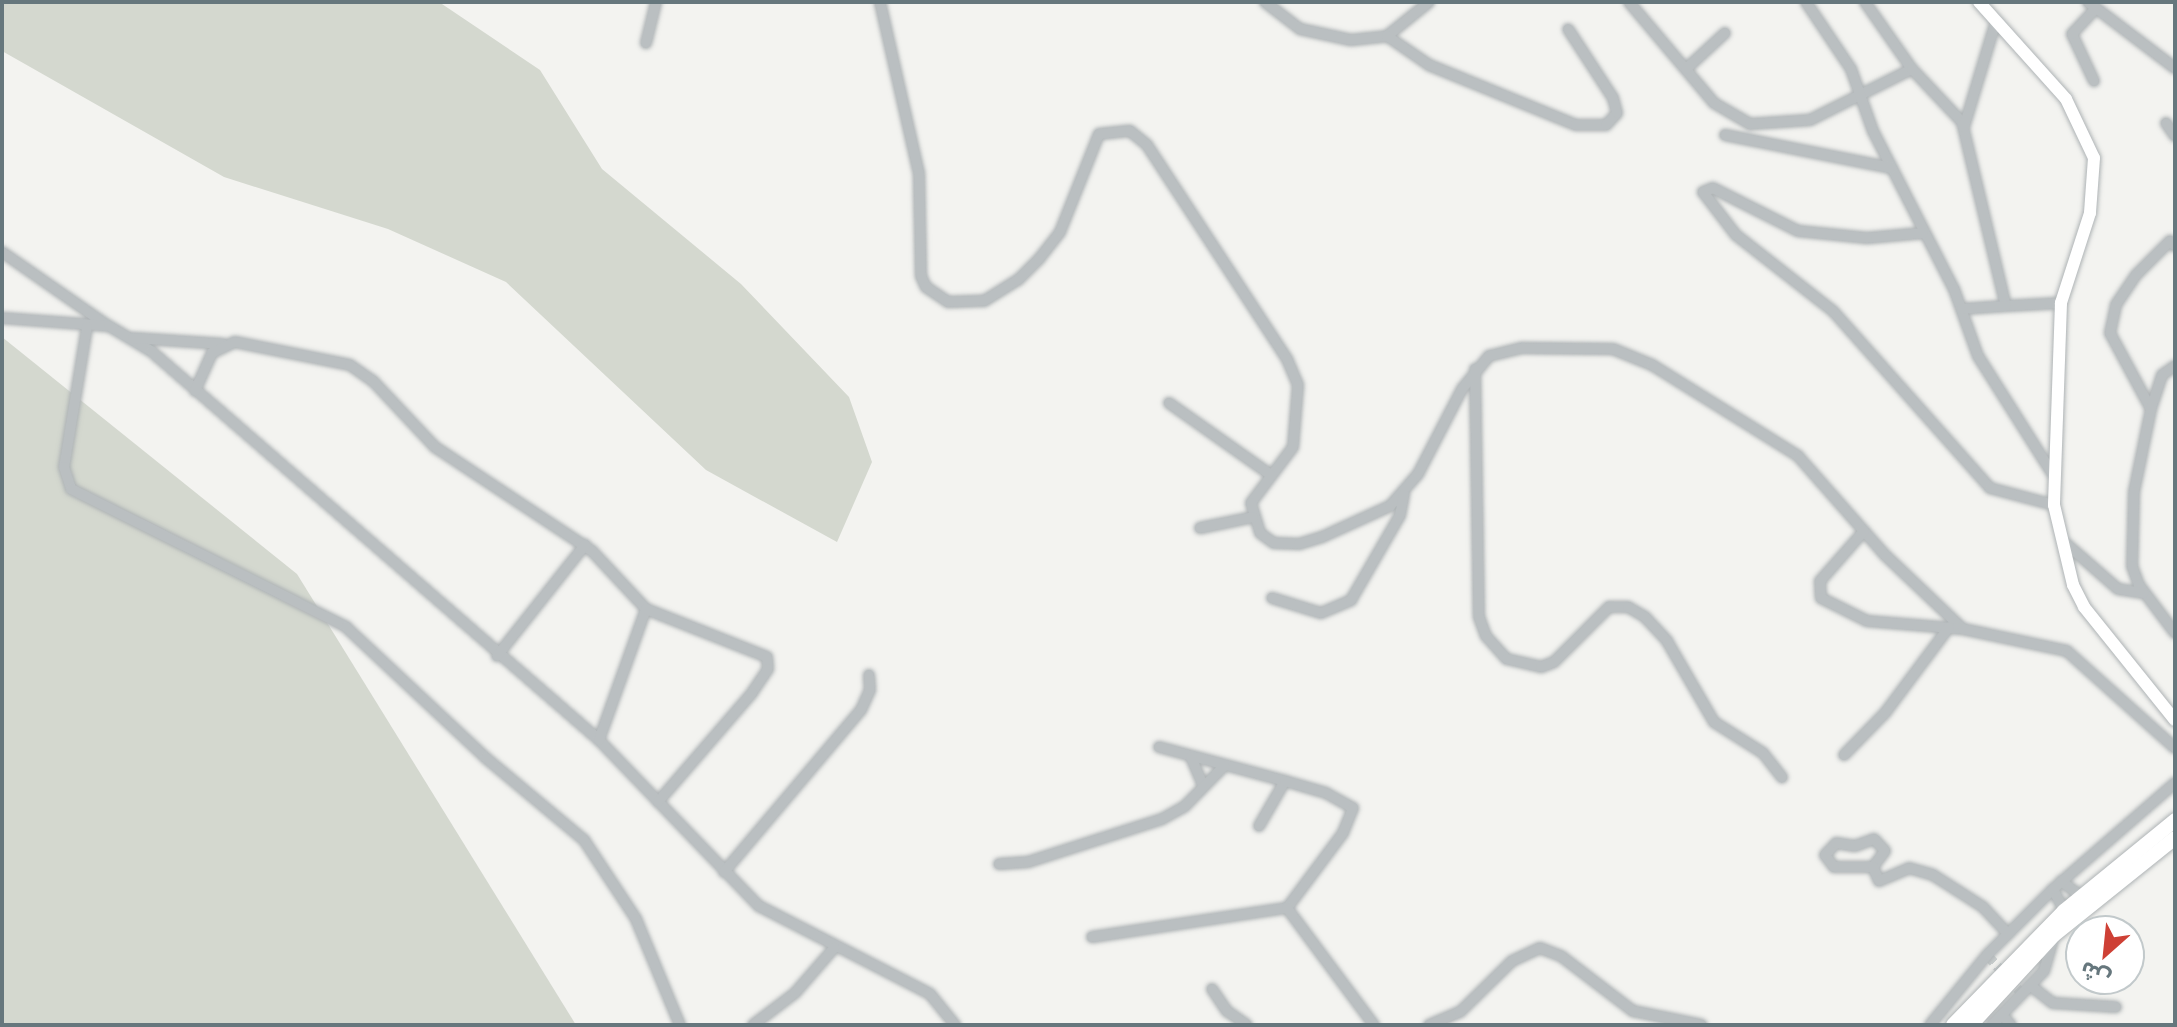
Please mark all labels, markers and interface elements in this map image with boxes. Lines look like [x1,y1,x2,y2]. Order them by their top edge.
north arrow [2065,915,2145,995]
text: ش [2076,956,2114,993]

